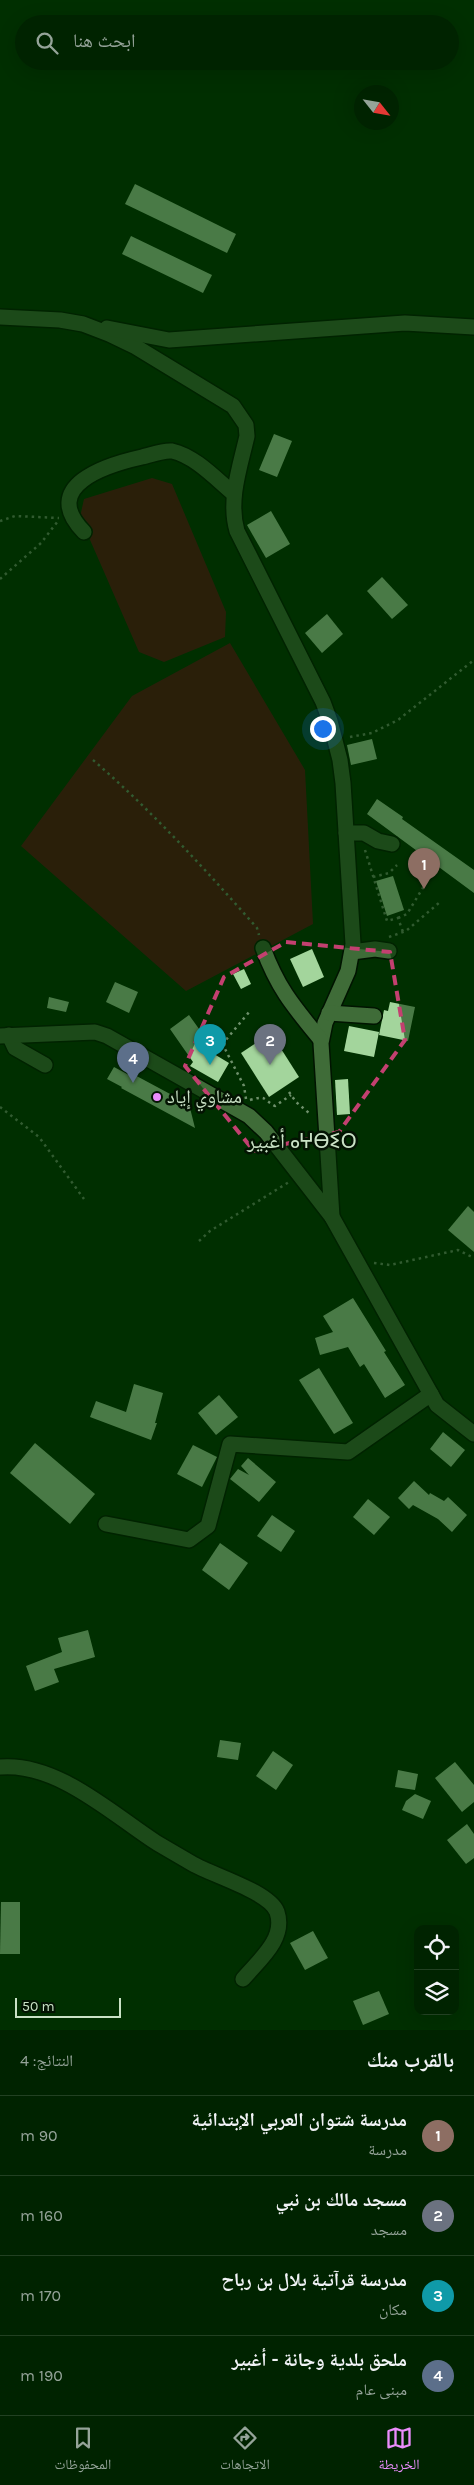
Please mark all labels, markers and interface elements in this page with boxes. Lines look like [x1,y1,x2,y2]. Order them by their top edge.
search box [15,15,459,70]
icon: search [33,29,61,57]
text: ابحث هنا [73,30,135,52]
north arrow [354,85,399,130]
your location [310,716,336,742]
pin: 1 [408,848,440,889]
pin: 3 [194,1024,226,1065]
pin: 2 [254,1024,286,1065]
pin: 4 [117,1042,149,1083]
place label: مشاوي إياد [167,1086,242,1112]
marker: مشاوي إياد [151,1091,163,1103]
district label: أغبير ⴰⵖⴱⵉⵔ [246,1128,357,1153]
map controls [414,1925,459,2015]
button: locate [414,1925,459,1970]
button: layers [414,1970,459,2015]
scale bar [15,1995,121,2018]
text: 50 m [22,1998,55,2015]
text: بالقرب منك [367,2048,454,2072]
text: النتائج: 4 [20,2051,73,2070]
text: مدرسة شتوان العربي الإبتدائية [192,2109,407,2131]
text: 90 m [20,2126,58,2145]
text: 1 [435,2126,441,2145]
text: مدرسة [368,2140,407,2159]
text: مسجد مالك بن نبي [275,2189,407,2211]
text: 160 m [20,2206,63,2225]
text: 2 [433,2206,443,2225]
text: مسجد [371,2220,407,2239]
text: مدرسة قرآتية بلال بن رباح [221,2269,407,2291]
text: 170 m [20,2286,61,2305]
text: 3 [433,2286,443,2305]
text: مكان [379,2300,407,2319]
text: ملحق بلدية وجانة - أغبير [232,2349,407,2371]
text: 190 m [20,2366,63,2385]
text: 4 [433,2366,443,2385]
text: مبنى عام [356,2380,407,2399]
tab: المحفوظات [54,2424,111,2478]
tab: الاتجاهات [220,2424,270,2478]
tab: الخريطة [378,2424,420,2478]

